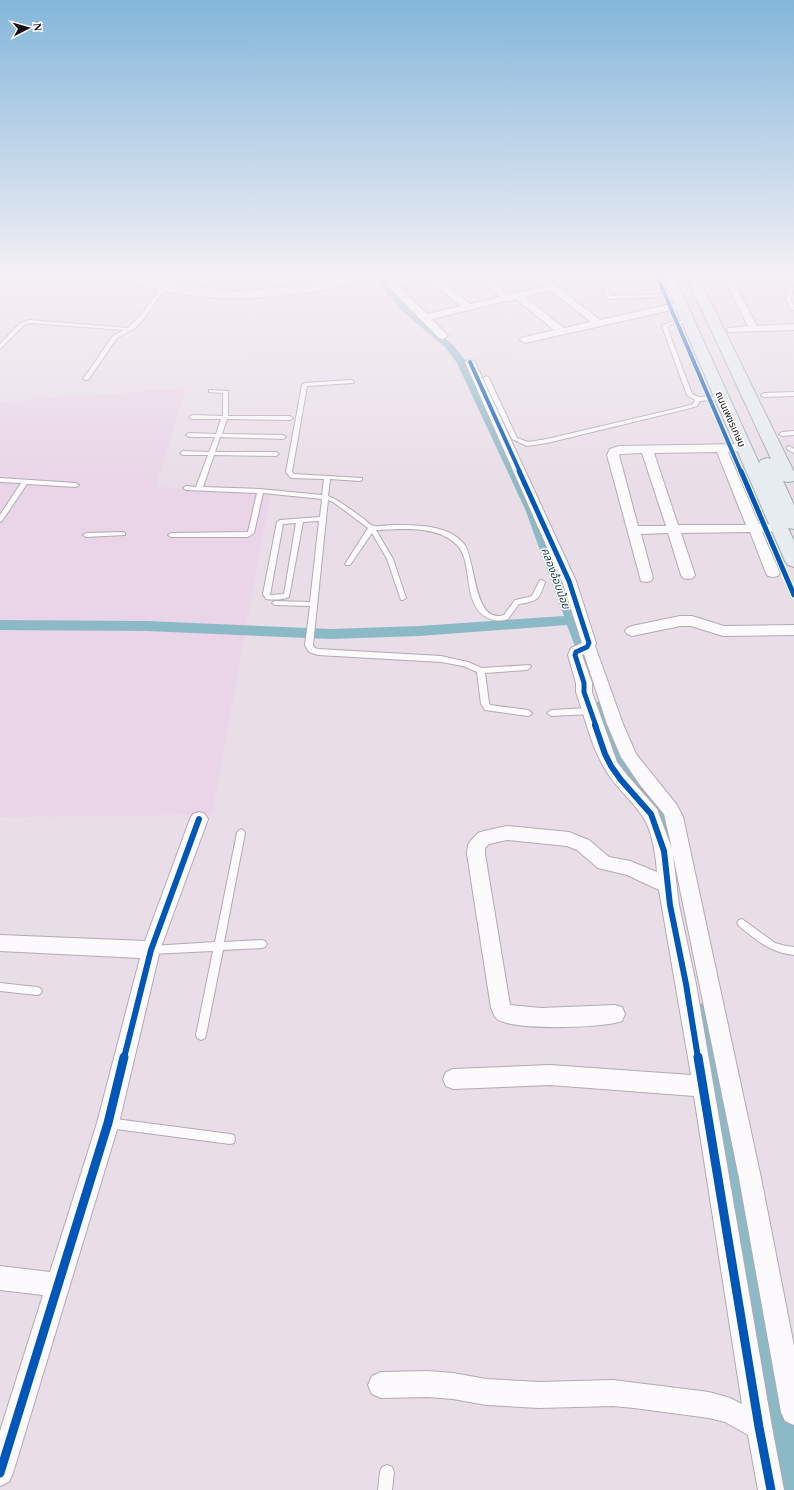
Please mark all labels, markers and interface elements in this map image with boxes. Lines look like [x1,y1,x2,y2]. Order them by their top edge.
north arrow [8,8,48,48]
text: N [32,22,44,32]
street label: ถนนเพชรเกษม [713,390,748,449]
water label: คลองอ้อมน้อย [539,546,573,612]

